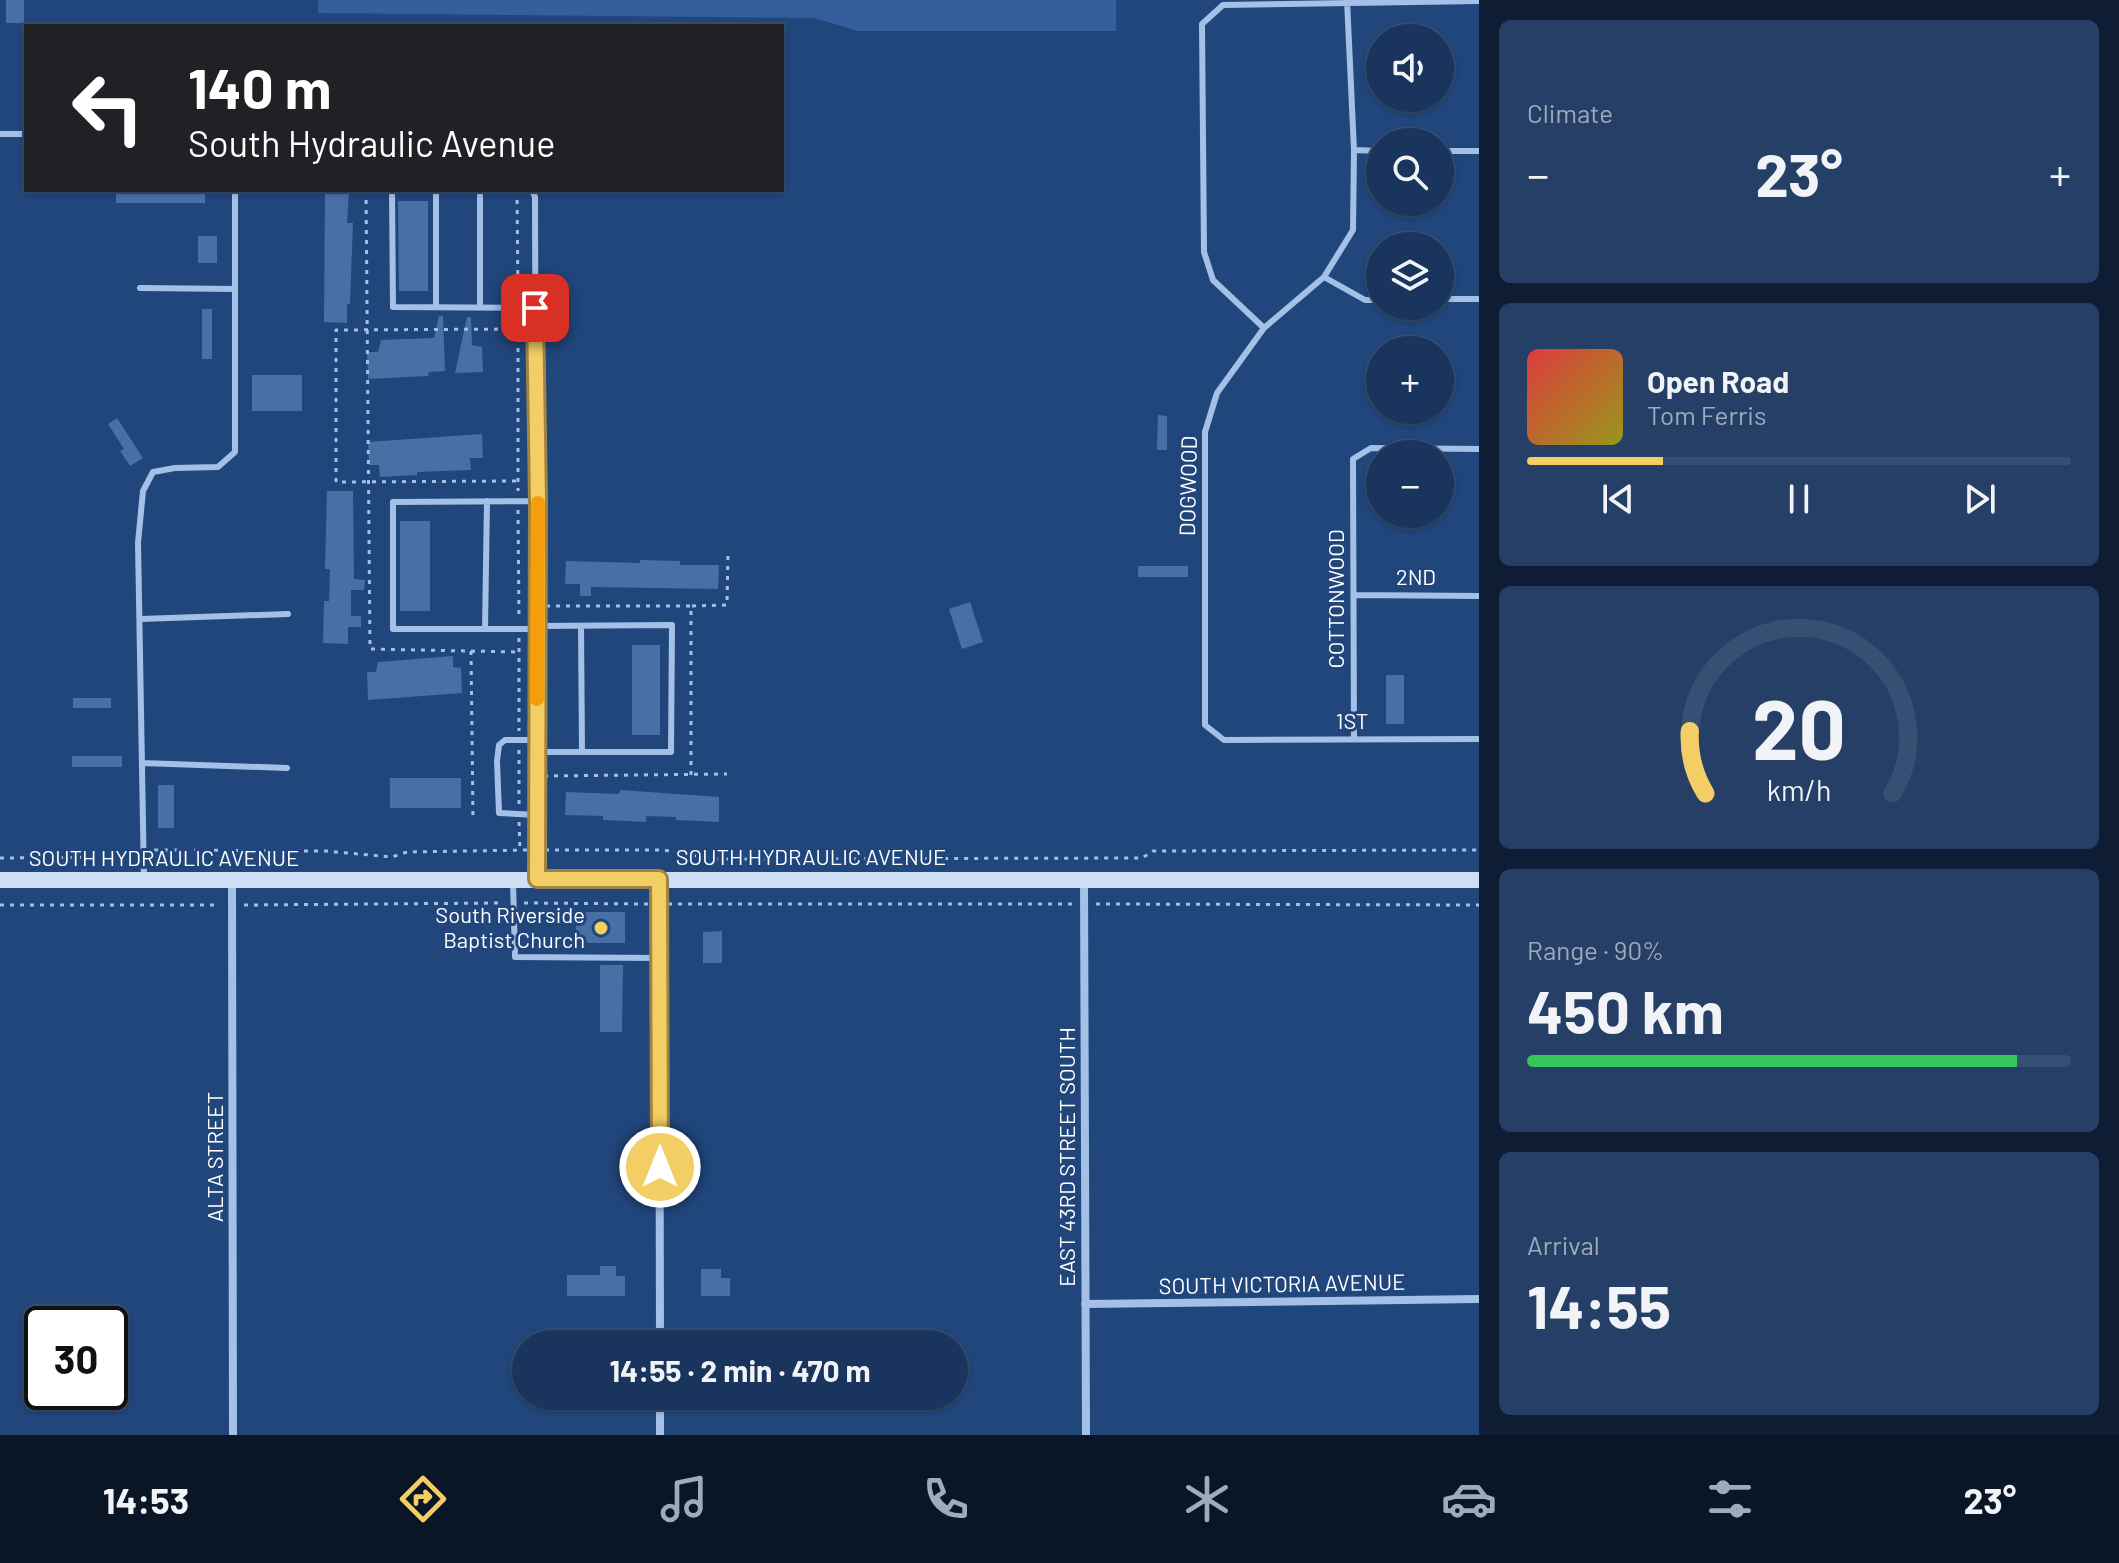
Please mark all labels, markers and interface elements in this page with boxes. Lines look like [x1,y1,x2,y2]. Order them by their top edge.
map controls [1366,24,1454,528]
button: sound [1366,24,1454,112]
text: 140 m [188,53,332,120]
icon: left [56,56,160,160]
text: Climate [1527,97,1613,128]
text: South Hydraulic Avenue [188,121,555,164]
button: search [1366,128,1454,216]
text: 23° [1755,137,1843,209]
text: − [1527,147,1549,200]
text: + [2049,147,2071,200]
button: layers [1366,232,1454,320]
pin [501,274,569,342]
icon: arrive [513,286,557,330]
button: + [1366,336,1454,424]
text: Open Road [1647,363,1789,399]
text: Tom Ferris [1647,399,1767,430]
street label: DOGWOOD [1173,436,1201,536]
button: − [1366,440,1454,528]
icon: previous [1596,477,1640,521]
icon: pause [1777,477,1821,521]
icon: next [1958,477,2002,521]
street label: COTTONWOOD [1322,529,1348,669]
street label: 2ND [1396,563,1436,589]
text: 20 [1752,676,1846,776]
street label: 1ST [1336,707,1368,733]
text: km/h [1767,772,1831,807]
street label: SOUTH HYDRAULIC AVENUE [676,843,946,869]
street label: SOUTH HYDRAULIC AVENUE [29,844,299,870]
place label: South Riverside Baptist Church [435,901,585,952]
marker: South Riverside Baptist Church [592,919,610,937]
text: Range · 90% [1527,934,1664,965]
text: 450 km [1527,974,1724,1046]
street label: EAST 43RD STREET SOUTH [1053,1027,1079,1287]
street label: ALTA STREET [201,1092,227,1222]
position arrow [618,1125,702,1209]
text: Arrival [1527,1229,1600,1260]
street label: SOUTH VICTORIA AVENUE [1158,1268,1406,1298]
text: 14:55 [1527,1269,1671,1341]
speed limit sign: 30 [24,1306,128,1410]
text: 14:55 · 2 min · 470 m [609,1352,871,1388]
icon: directions [395,1471,451,1527]
icon: music [656,1471,712,1527]
icon: phone [918,1471,974,1527]
icon: climate [1179,1471,1235,1527]
icon: car [1441,1471,1497,1527]
icon: filters [1702,1471,1758,1527]
text: 14:53 [103,1478,189,1521]
text: 23° [1964,1478,2016,1521]

